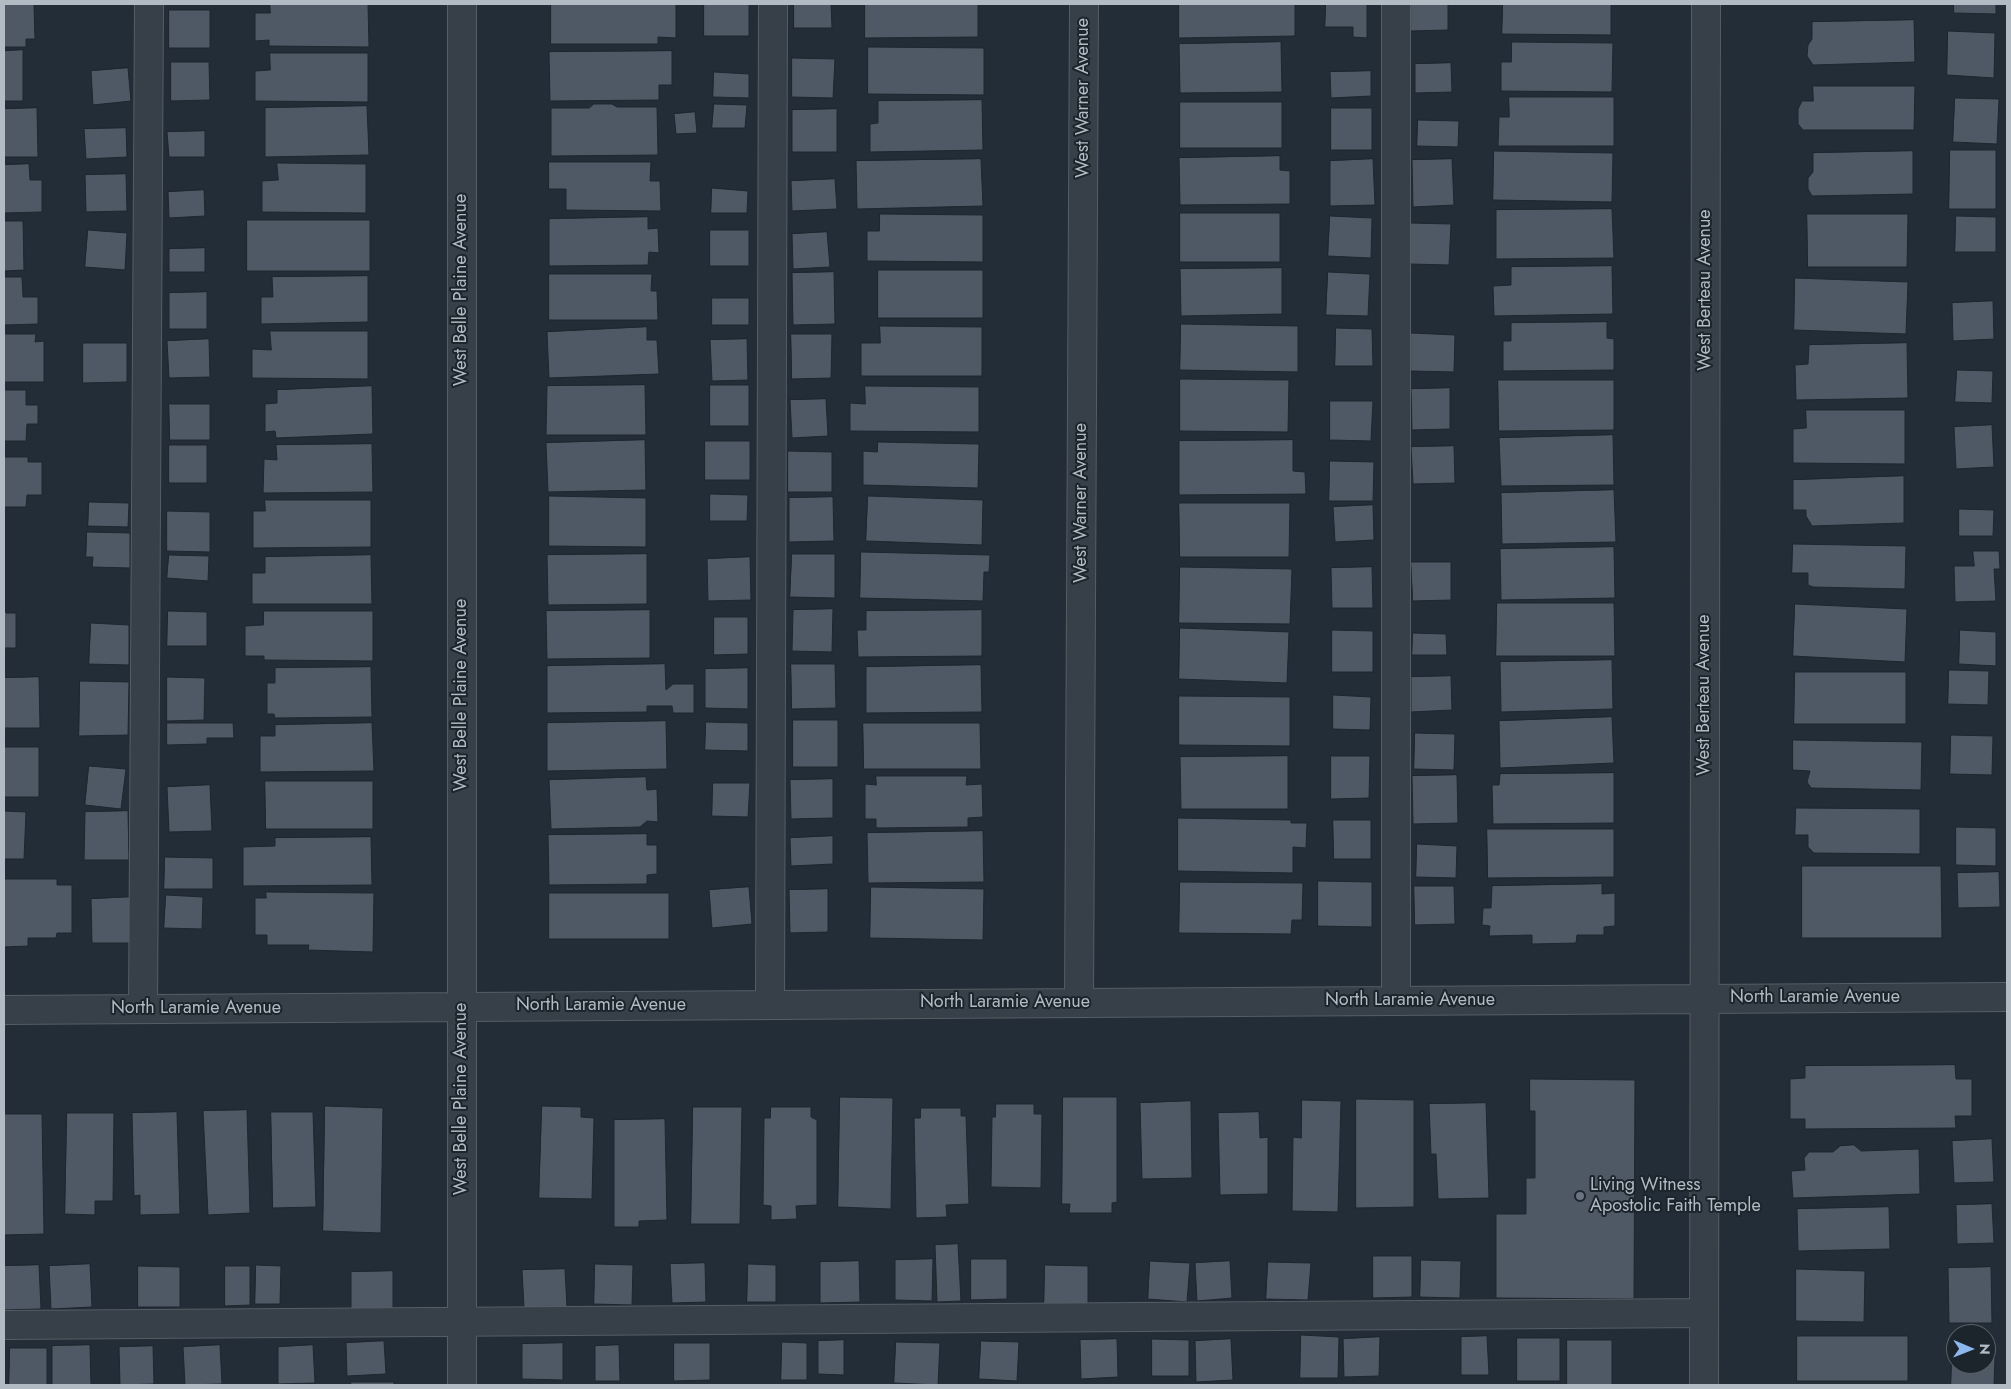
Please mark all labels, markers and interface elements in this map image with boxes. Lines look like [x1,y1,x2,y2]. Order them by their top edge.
street label: West Warner Avenue [1073,18,1095,178]
street label: West Belle Plaine Avenue [451,194,473,386]
street label: West Berteau Avenue [1695,209,1717,371]
street label: West Warner Avenue [1071,423,1093,583]
street label: West Belle Plaine Avenue [451,599,473,791]
street label: West Berteau Avenue [1694,614,1716,776]
street label: North Laramie Avenue [1730,987,1900,1009]
street label: North Laramie Avenue [1325,990,1495,1012]
street label: North Laramie Avenue [920,992,1090,1014]
street label: North Laramie Avenue [516,995,686,1017]
street label: North Laramie Avenue [111,998,281,1020]
street label: West Belle Plaine Avenue [451,1003,473,1195]
place label: Living Witness Apostolic Faith Temple [1590,1175,1761,1218]
marker: Living Witness Apostolic Faith Temple [1574,1190,1586,1202]
north arrow [1946,1324,1996,1374]
text: N [1975,1344,1995,1355]

